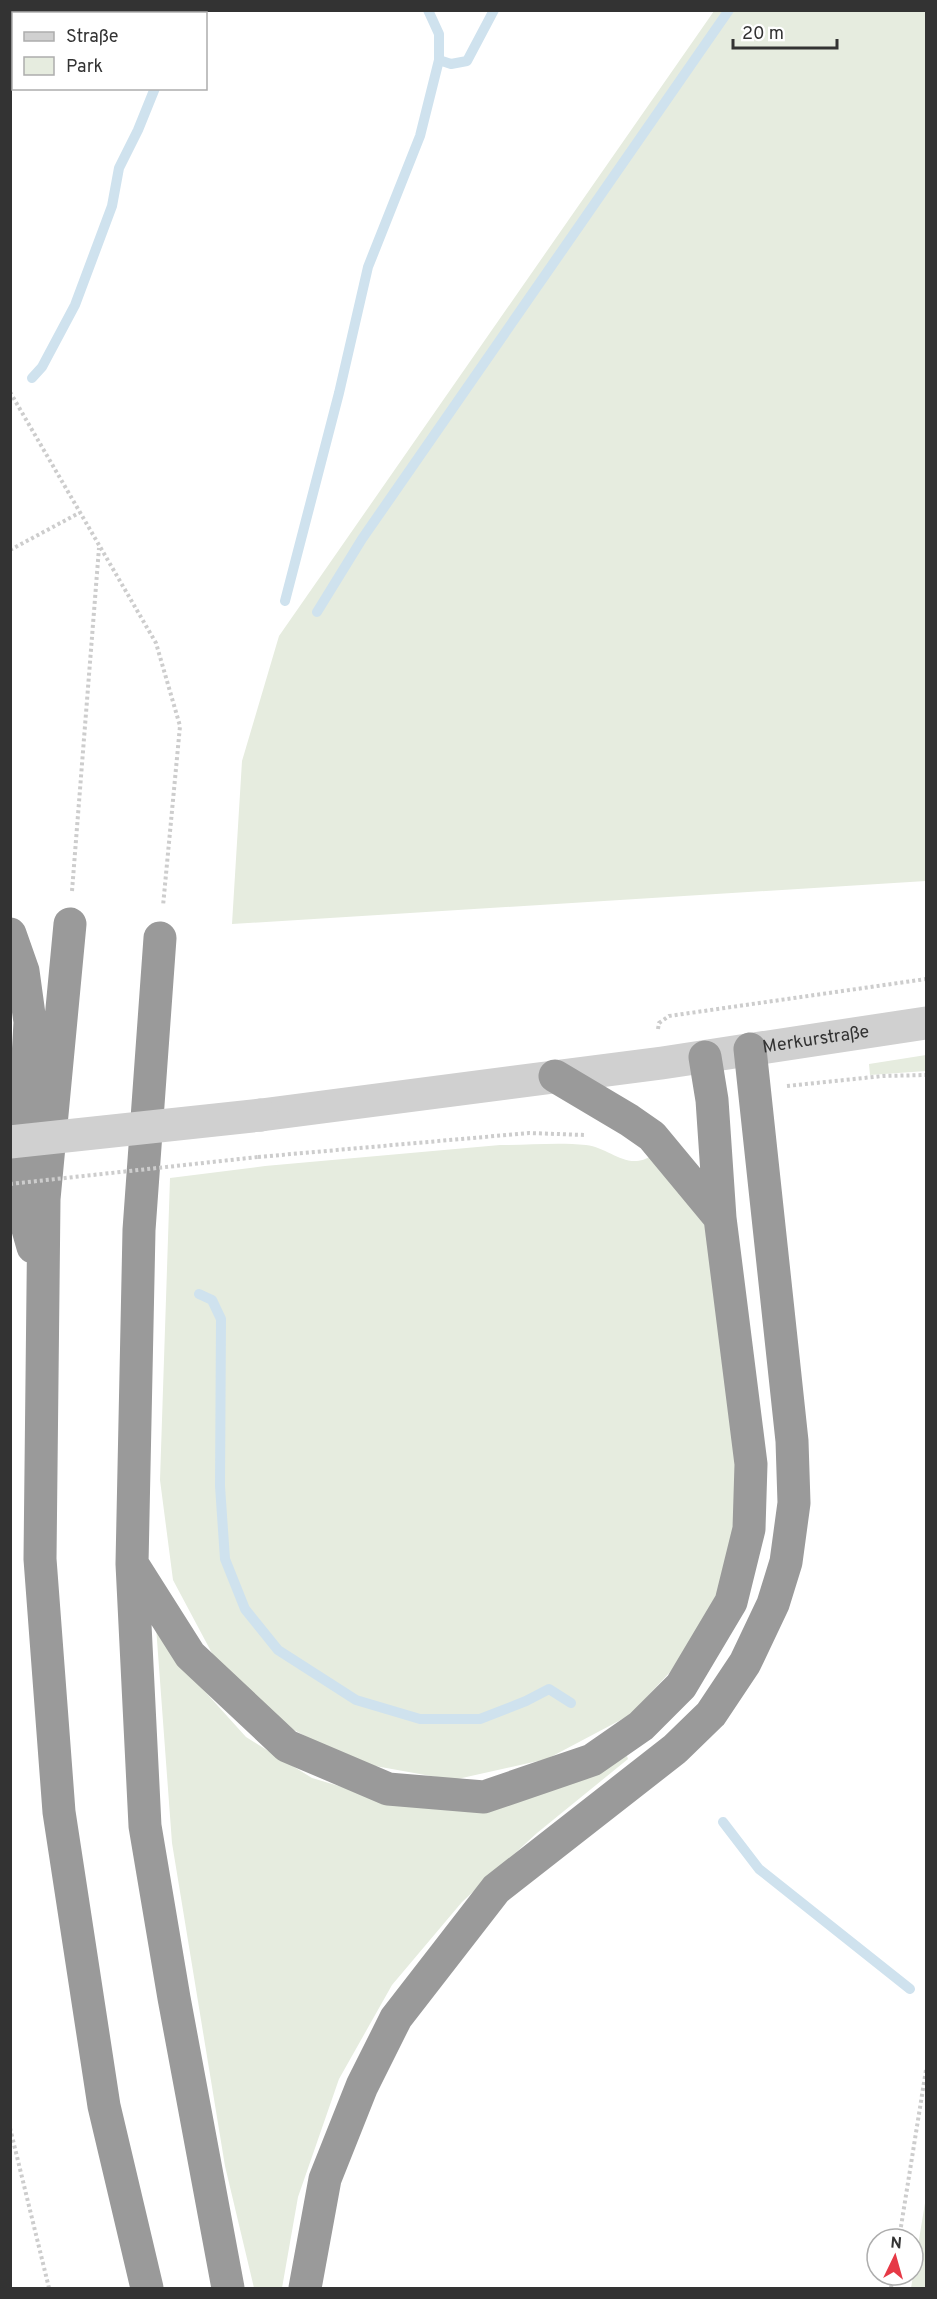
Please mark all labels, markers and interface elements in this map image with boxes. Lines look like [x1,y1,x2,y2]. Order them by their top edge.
legend [12,12,207,90]
scale bar [733,12,836,50]
text: 20 m [742,23,784,46]
text: Straße [66,26,118,49]
text: Park [66,56,103,79]
street label: Merkurstraße [761,1020,871,1059]
north arrow [865,2227,925,2287]
text: N [890,2234,903,2255]

